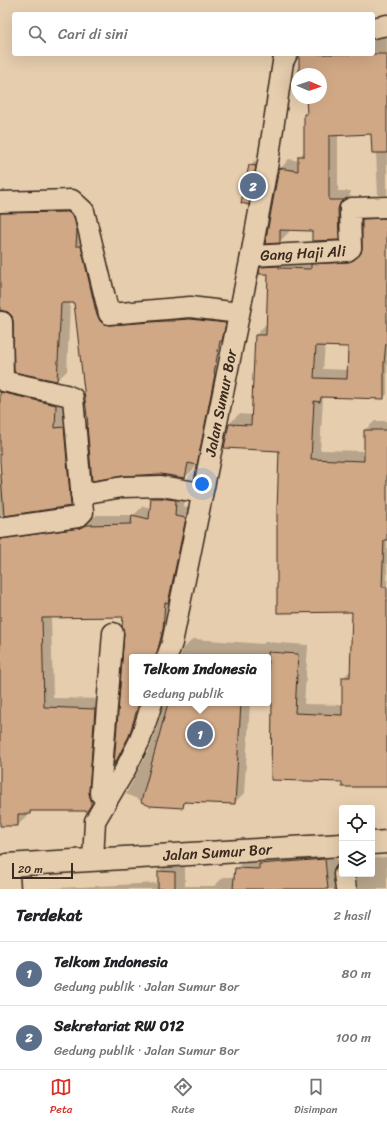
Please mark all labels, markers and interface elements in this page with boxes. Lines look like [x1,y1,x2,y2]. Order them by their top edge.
search box [12,12,375,56]
text: Cari di sini [58,21,128,47]
icon: search [26,23,48,45]
north arrow [291,68,327,104]
pin: 2 [240,171,266,201]
street label: Gang Haji Ali [260,238,347,268]
street label: Jalan Sumur Bor [197,346,245,460]
your location [192,474,212,494]
popup [129,654,271,706]
text: Telkom Indonesia [143,656,257,682]
text: Gedung publik [143,682,224,705]
pin: 1 [187,719,213,749]
map controls [339,805,375,877]
button: locate [339,805,375,841]
street label: Jalan Sumur Bor [161,836,274,869]
button: layers [339,841,375,877]
text: 20 m [18,860,43,879]
scale bar [12,861,73,880]
text: Terdekat [16,900,82,930]
text: 2 hasil [334,904,371,927]
text: Telkom Indonesia [54,949,168,975]
text: 1 [26,962,32,985]
text: 80 m [342,962,371,985]
text: Gedung publik · Jalan Sumur Bor [54,975,239,998]
text: Sekretariat RW 012 [54,1013,184,1039]
text: 2 [25,1026,33,1049]
text: 100 m [336,1026,371,1049]
text: Gedung publik · Jalan Sumur Bor [54,1039,239,1062]
tab: Peta [50,1076,72,1119]
tab: Rute [172,1076,195,1119]
tab: Disimpan [294,1076,337,1119]

